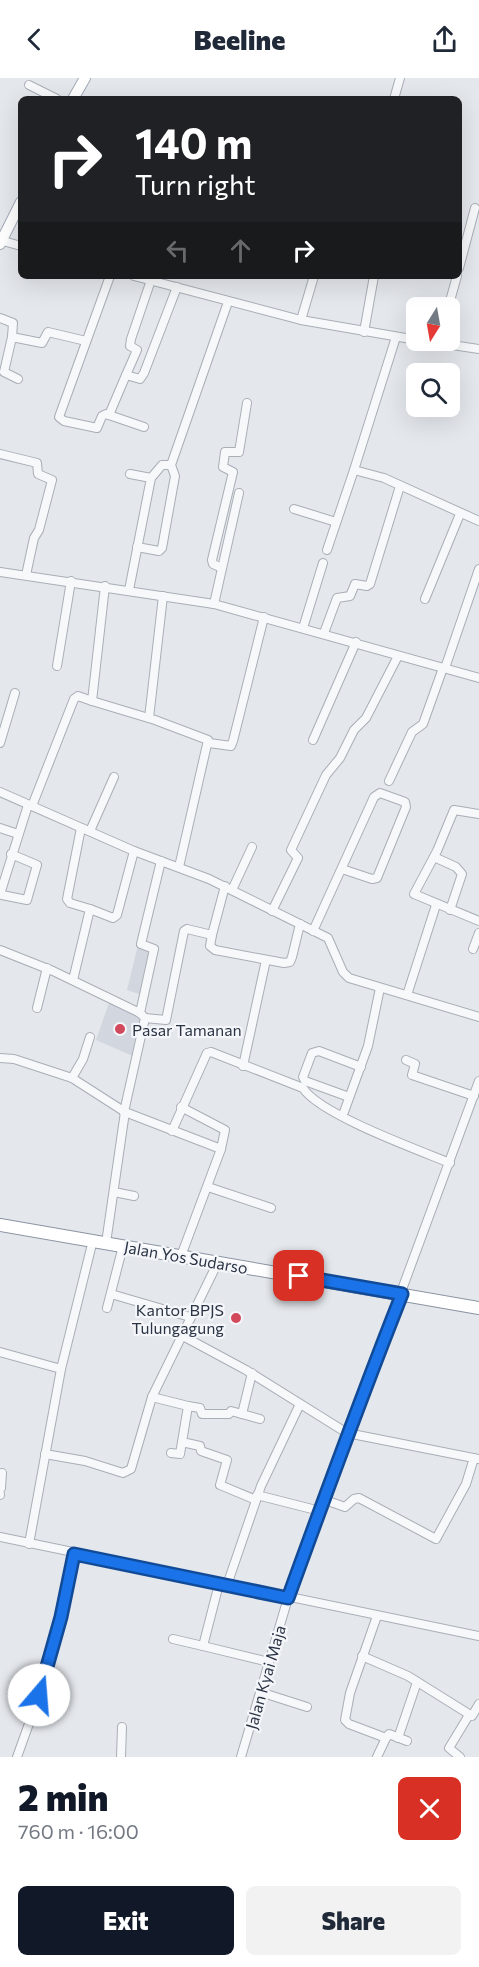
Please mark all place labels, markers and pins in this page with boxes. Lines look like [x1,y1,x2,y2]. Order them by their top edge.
place label: Pasar Tamanan [132,1020,242,1039]
marker: Pasar Tamanan [113,1022,127,1036]
pin [273,1250,324,1301]
place label: Kantor BPJS Tulungagung [132,1300,224,1337]
marker: Kantor BPJS Tulungagung [229,1311,243,1325]

